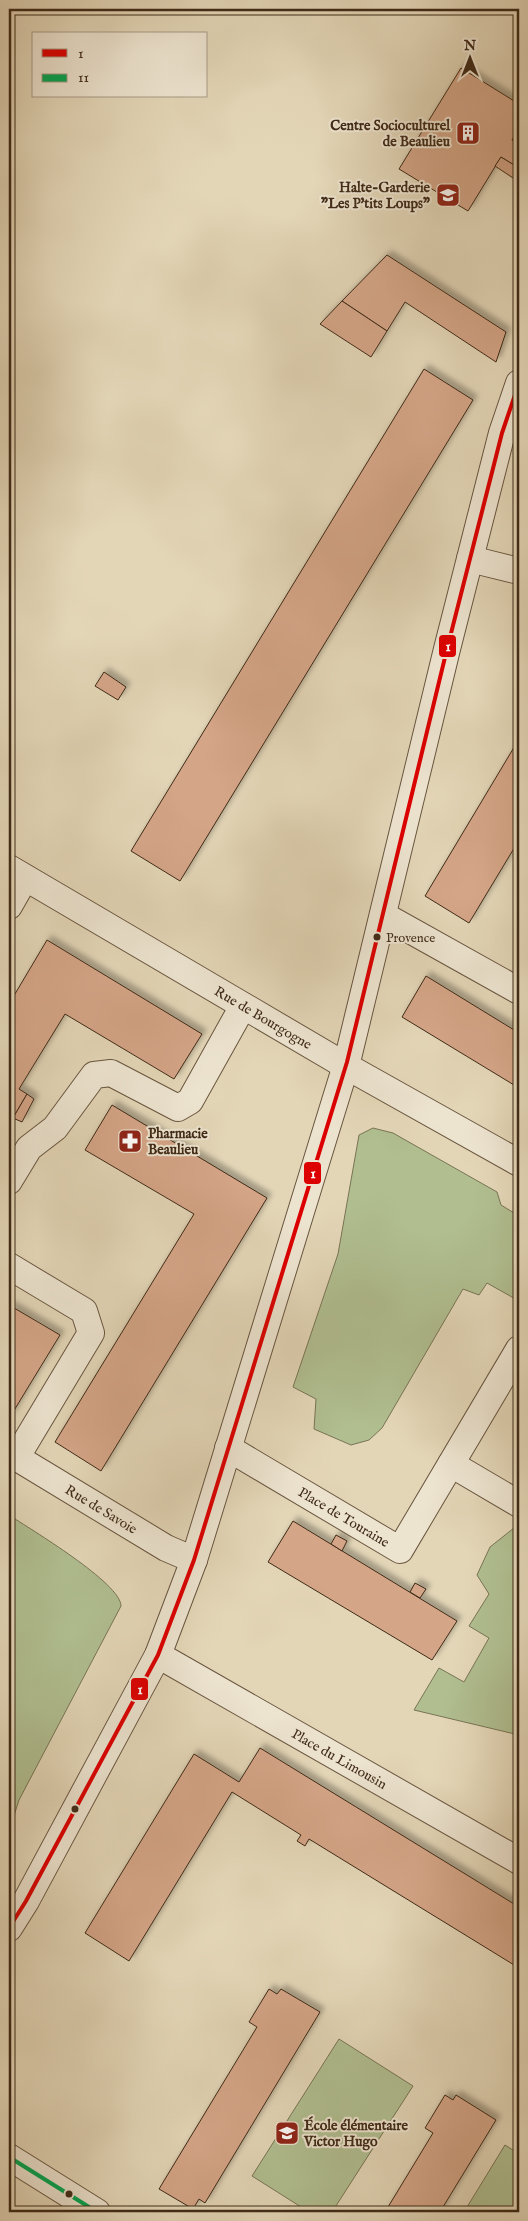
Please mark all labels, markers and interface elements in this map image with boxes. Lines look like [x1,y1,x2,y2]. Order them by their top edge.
legend [32,32,208,98]
north arrow [446,32,496,82]
text: N [463,37,476,55]
text: 1 [78,44,84,63]
text: 11 [78,68,89,87]
place label: Centre Socioculturel de Beaulieu [330,117,451,151]
building icon: Centre Socioculturel de Beaulieu [455,120,481,146]
place label: Halte-Garderie "Les P'tits Loups" [321,179,431,213]
school or university icon: Halte-Garderie "Les P'tits Loups" [435,182,461,208]
line badge: 1 [438,634,457,658]
text: 1 [445,638,451,656]
place label: Provence [386,930,435,947]
marker: Provence [372,932,382,942]
street label: Rue de Bourgogne [211,983,315,1054]
place label: Pharmacie Beaulieu [148,1125,208,1159]
pharmacy icon: Pharmacie Beaulieu [117,1128,143,1154]
line badge: 1 [303,1161,322,1185]
text: 1 [310,1165,316,1183]
street label: Rue de Savoie [62,1481,141,1539]
street label: Place de Touraine [295,1484,393,1552]
line badge: 1 [130,1677,149,1701]
text: 1 [137,1681,143,1699]
street label: Place du Limousin [288,1725,390,1794]
unlabelled marker [70,1804,80,1814]
place label: École élémentaire Victor Hugo [303,2116,408,2151]
school or university icon: École élémentaire Victor Hugo [274,2120,300,2146]
unlabelled marker [64,2189,74,2199]

